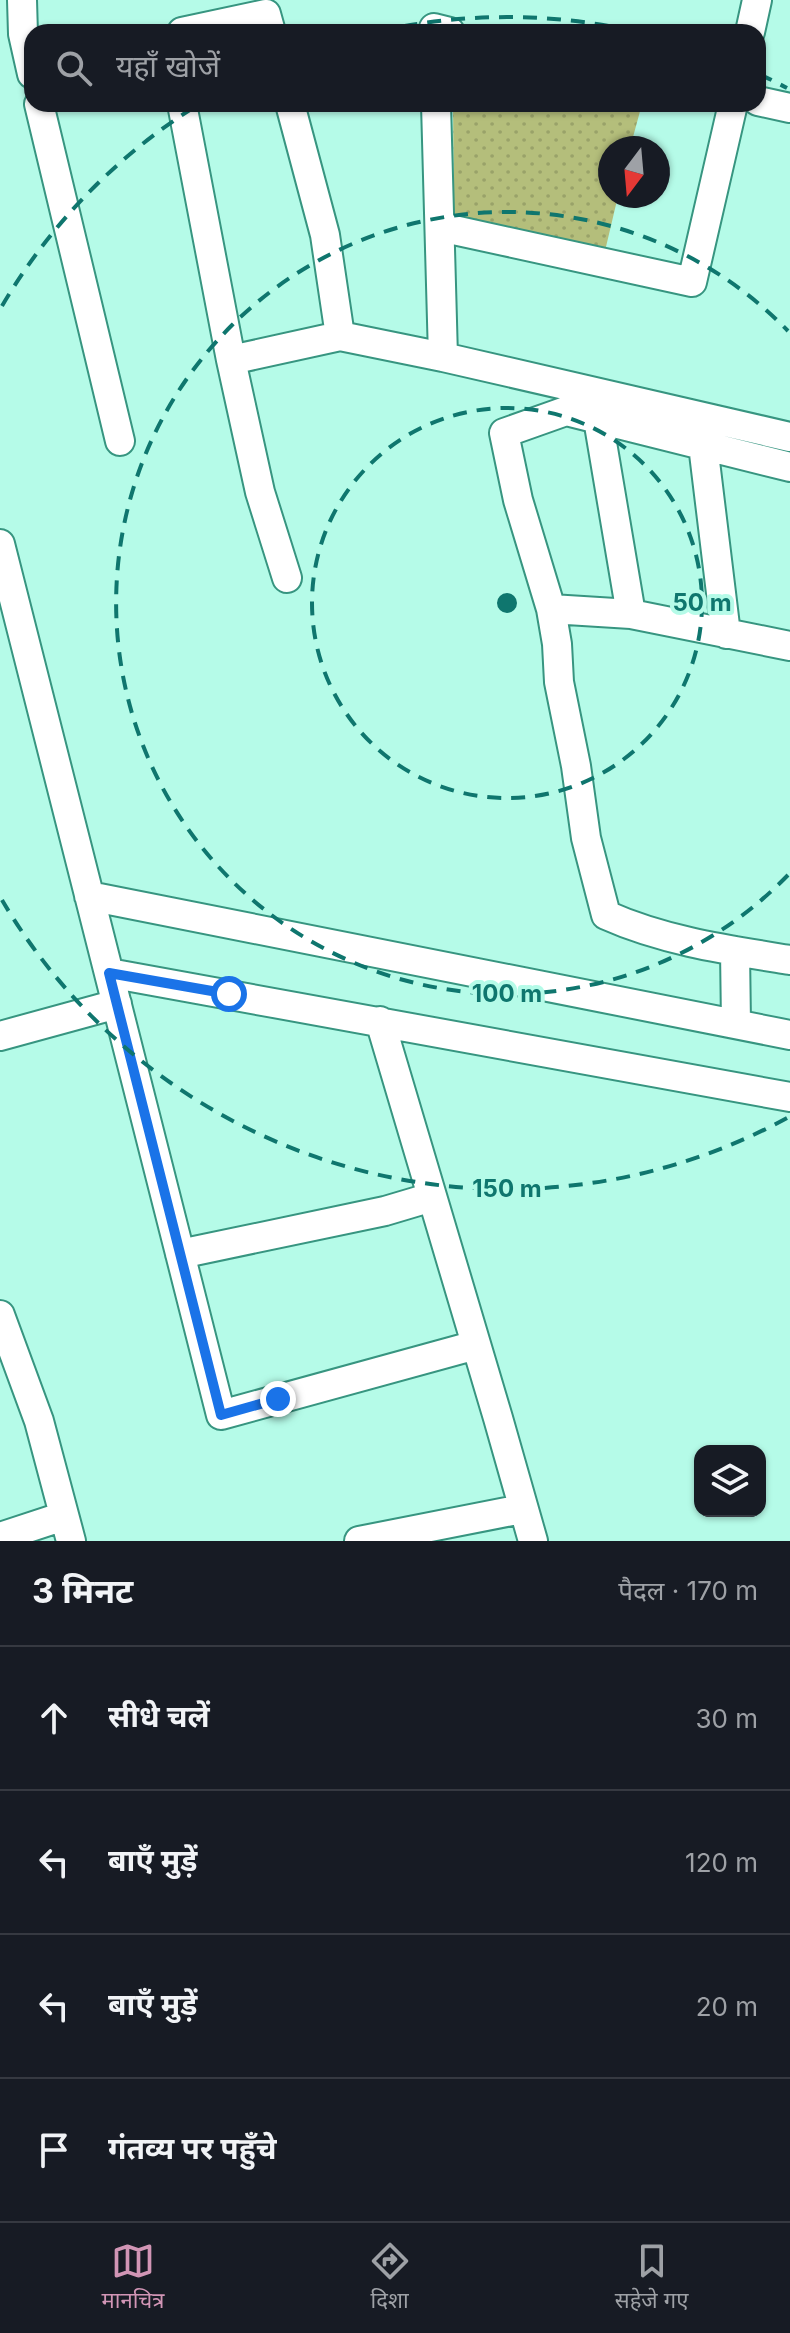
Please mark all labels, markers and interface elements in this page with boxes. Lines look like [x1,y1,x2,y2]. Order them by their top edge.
search box [24,24,766,112]
icon: search [52,46,96,90]
text: यहाँ खोजें [116,48,220,84]
north arrow [598,136,670,208]
text: 50 m [672,588,732,617]
centre of rings [493,589,521,617]
route start [211,976,247,1012]
text: 100 m [472,979,542,1008]
text: 150 m [472,1174,542,1203]
route end [260,1381,296,1417]
map controls [694,1445,766,1517]
button: layers [694,1445,766,1517]
text: 3 मिनट [32,1570,133,1611]
text: पैदल · 170 m [618,1575,758,1606]
icon: ahead [32,1696,76,1740]
text: सीधे चलें [108,1698,210,1734]
text: 30 m [695,1703,758,1734]
icon: left [32,1840,76,1884]
text: बाएँ मुड़ें [108,1842,197,1878]
text: 120 m [685,1847,758,1878]
icon: left [32,1984,76,2028]
text: बाएँ मुड़ें [108,1986,197,2022]
text: 20 m [696,1991,758,2022]
icon: arrive [32,2128,76,2172]
text: गंतव्य पर पहुँचे [108,2130,276,2166]
tab: मानचित्र [102,2239,164,2317]
tab: दिशा [368,2239,412,2317]
tab: सहेजे गए [615,2239,688,2317]

